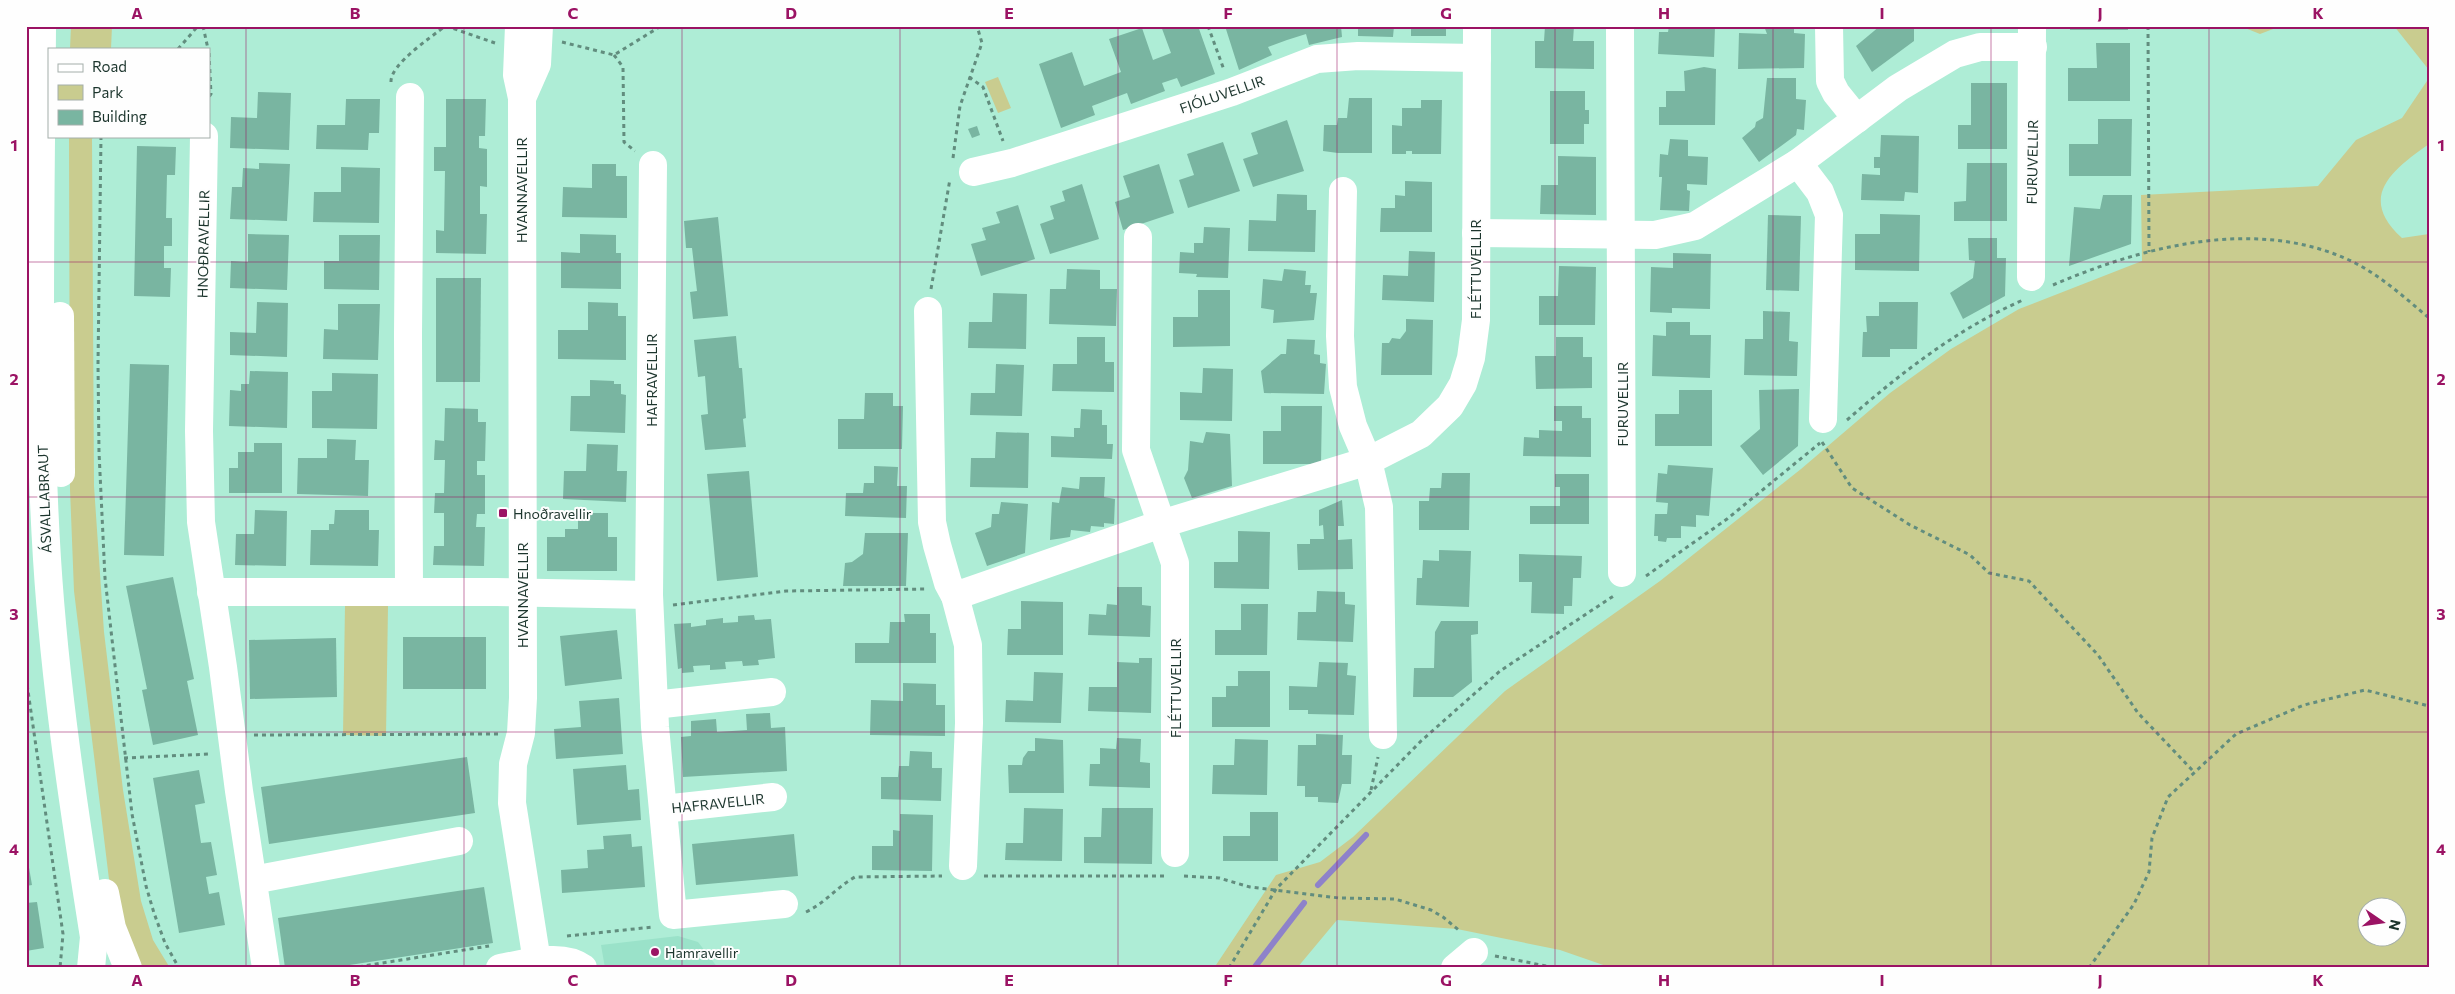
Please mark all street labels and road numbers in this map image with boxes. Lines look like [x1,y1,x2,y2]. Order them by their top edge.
street label: FJÓLUVELLIR [1177,71,1267,117]
street label: FURUVELLIR [2023,119,2041,205]
street label: HVANNAVELLIR [513,137,530,243]
street label: HNOÐRAVELLIR [194,190,212,298]
street label: FLÉTTUVELLIR [1467,219,1484,319]
street label: HAFRAVELLIR [643,333,660,427]
street label: FURUVELLIR [1614,362,1631,446]
street label: ÁSVALLABRAUT [34,445,54,553]
street label: HVANNAVELLIR [514,542,531,648]
street label: FLÉTTUVELLIR [1167,638,1184,738]
street label: HAFRAVELLIR [671,790,765,816]

